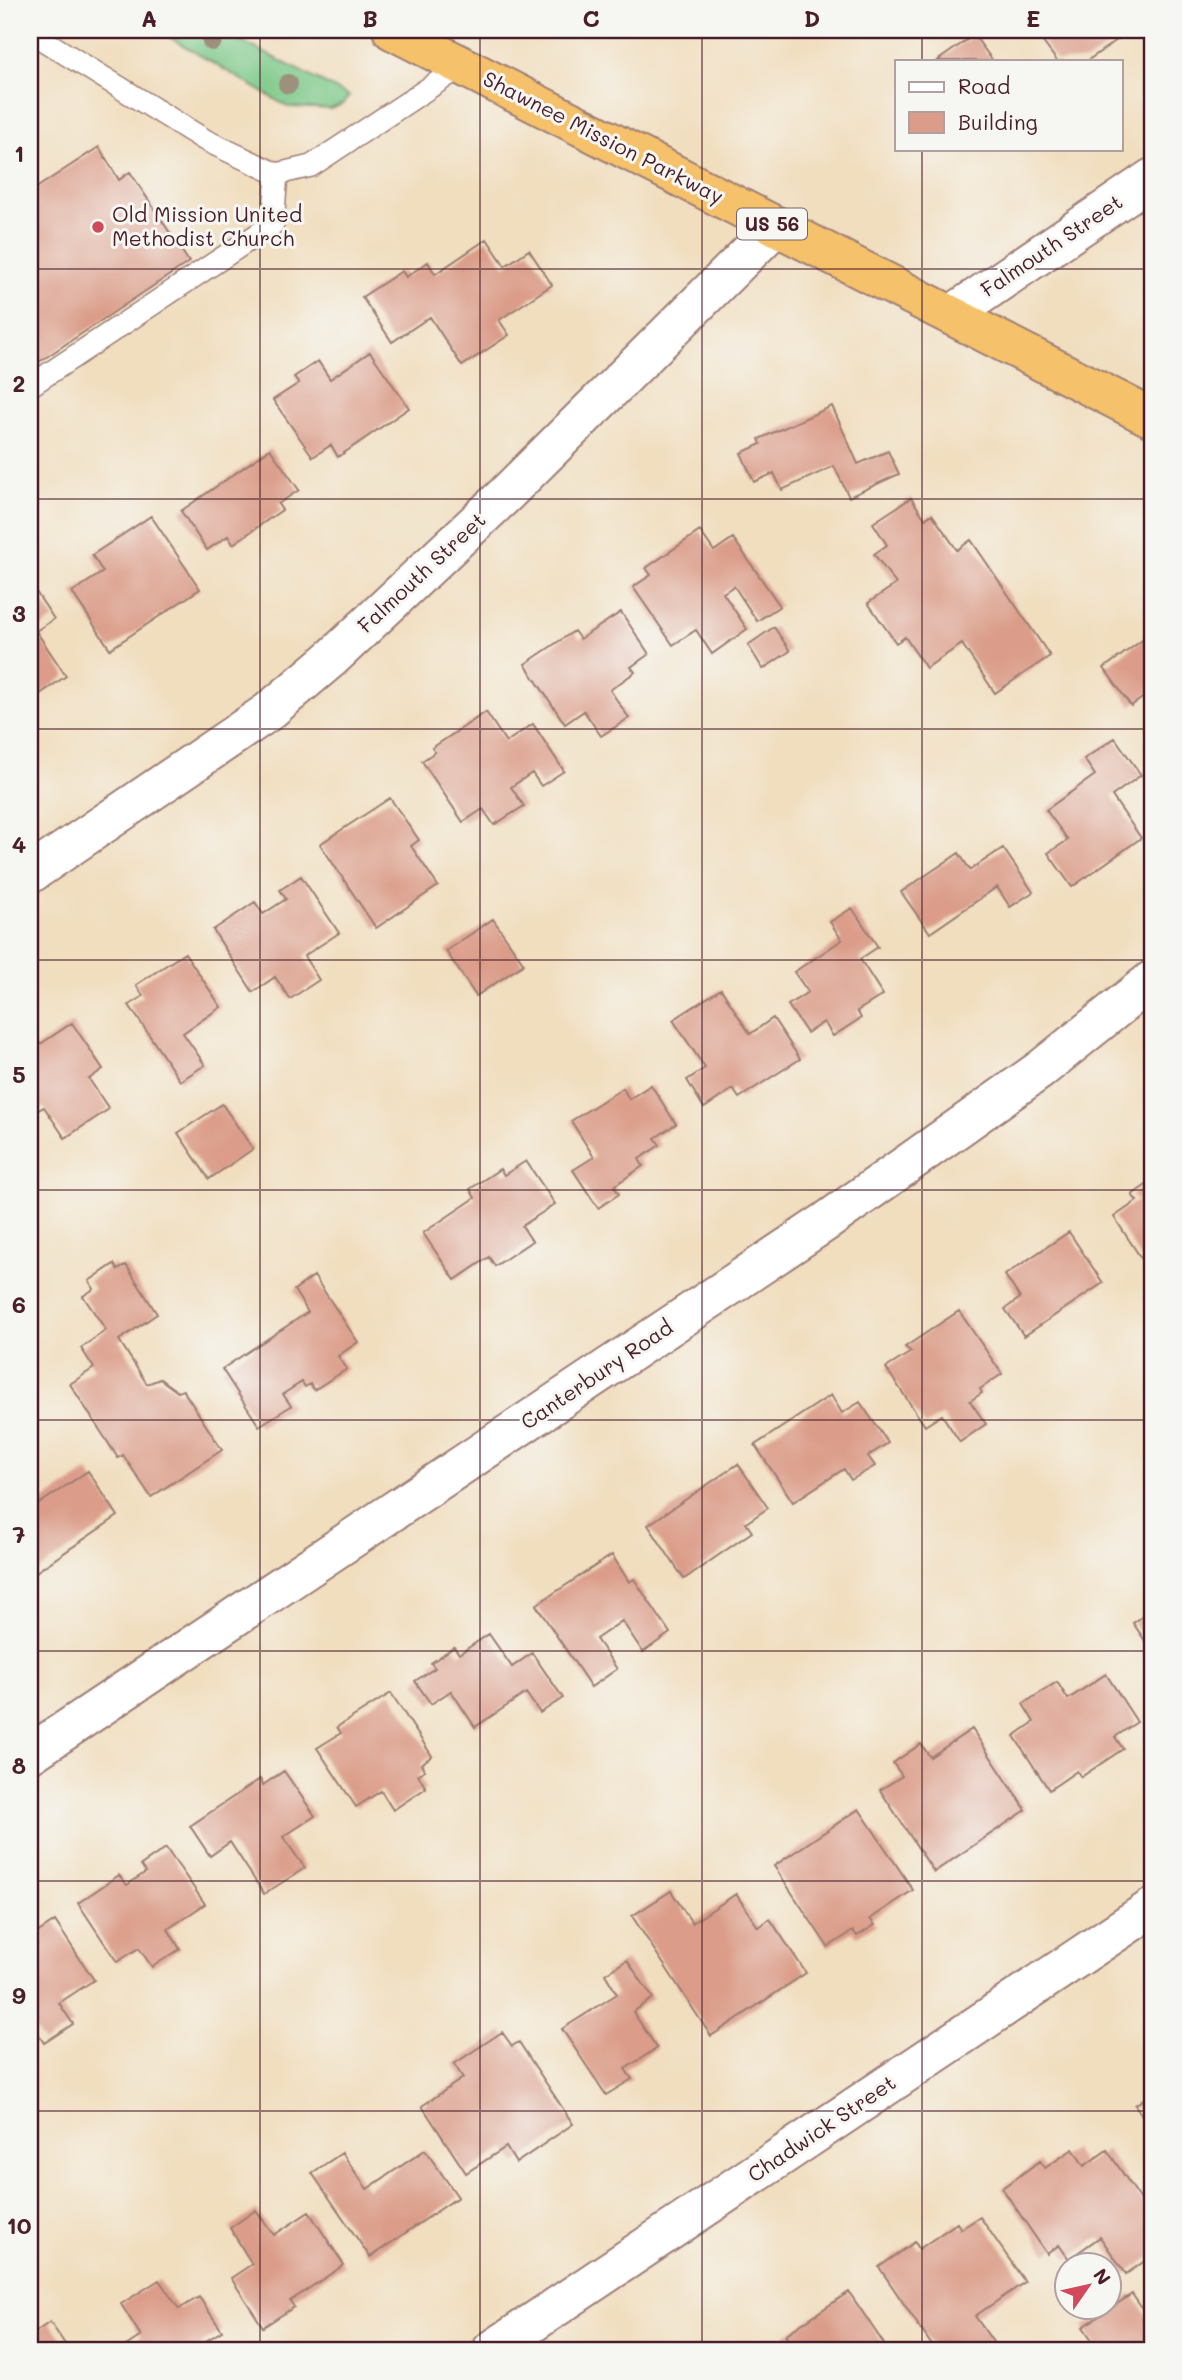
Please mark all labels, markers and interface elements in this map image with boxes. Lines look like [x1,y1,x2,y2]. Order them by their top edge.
text: A [141,3,157,33]
text: B [362,3,378,33]
text: C [582,3,600,33]
text: D [804,3,820,33]
text: E [1026,3,1040,33]
legend [895,60,1122,150]
street label: Shawnee Mission Parkway [479,64,728,209]
text: Road [958,72,1010,99]
text: Building [958,108,1038,135]
text: 1 [14,138,24,168]
street label: Falmouth Street [975,187,1127,302]
place label: Old Mission United Methodist Church [112,200,302,251]
road number: US 56 [737,208,807,240]
marker: Old Mission United Methodist Church [90,219,106,235]
text: 2 [13,368,25,398]
street label: Falmouth Street [351,506,491,638]
text: 3 [12,598,26,628]
text: 4 [12,829,26,859]
text: 5 [12,1059,26,1089]
text: 6 [12,1289,26,1319]
street label: Canterbury Road [515,1313,677,1435]
text: 7 [13,1519,26,1549]
text: 8 [12,1750,26,1780]
text: 9 [12,1980,26,2010]
street label: Chadwick Street [742,2068,900,2187]
text: 10 [7,2210,32,2240]
north arrow [1052,2250,1122,2320]
text: N [1088,2263,1117,2289]

